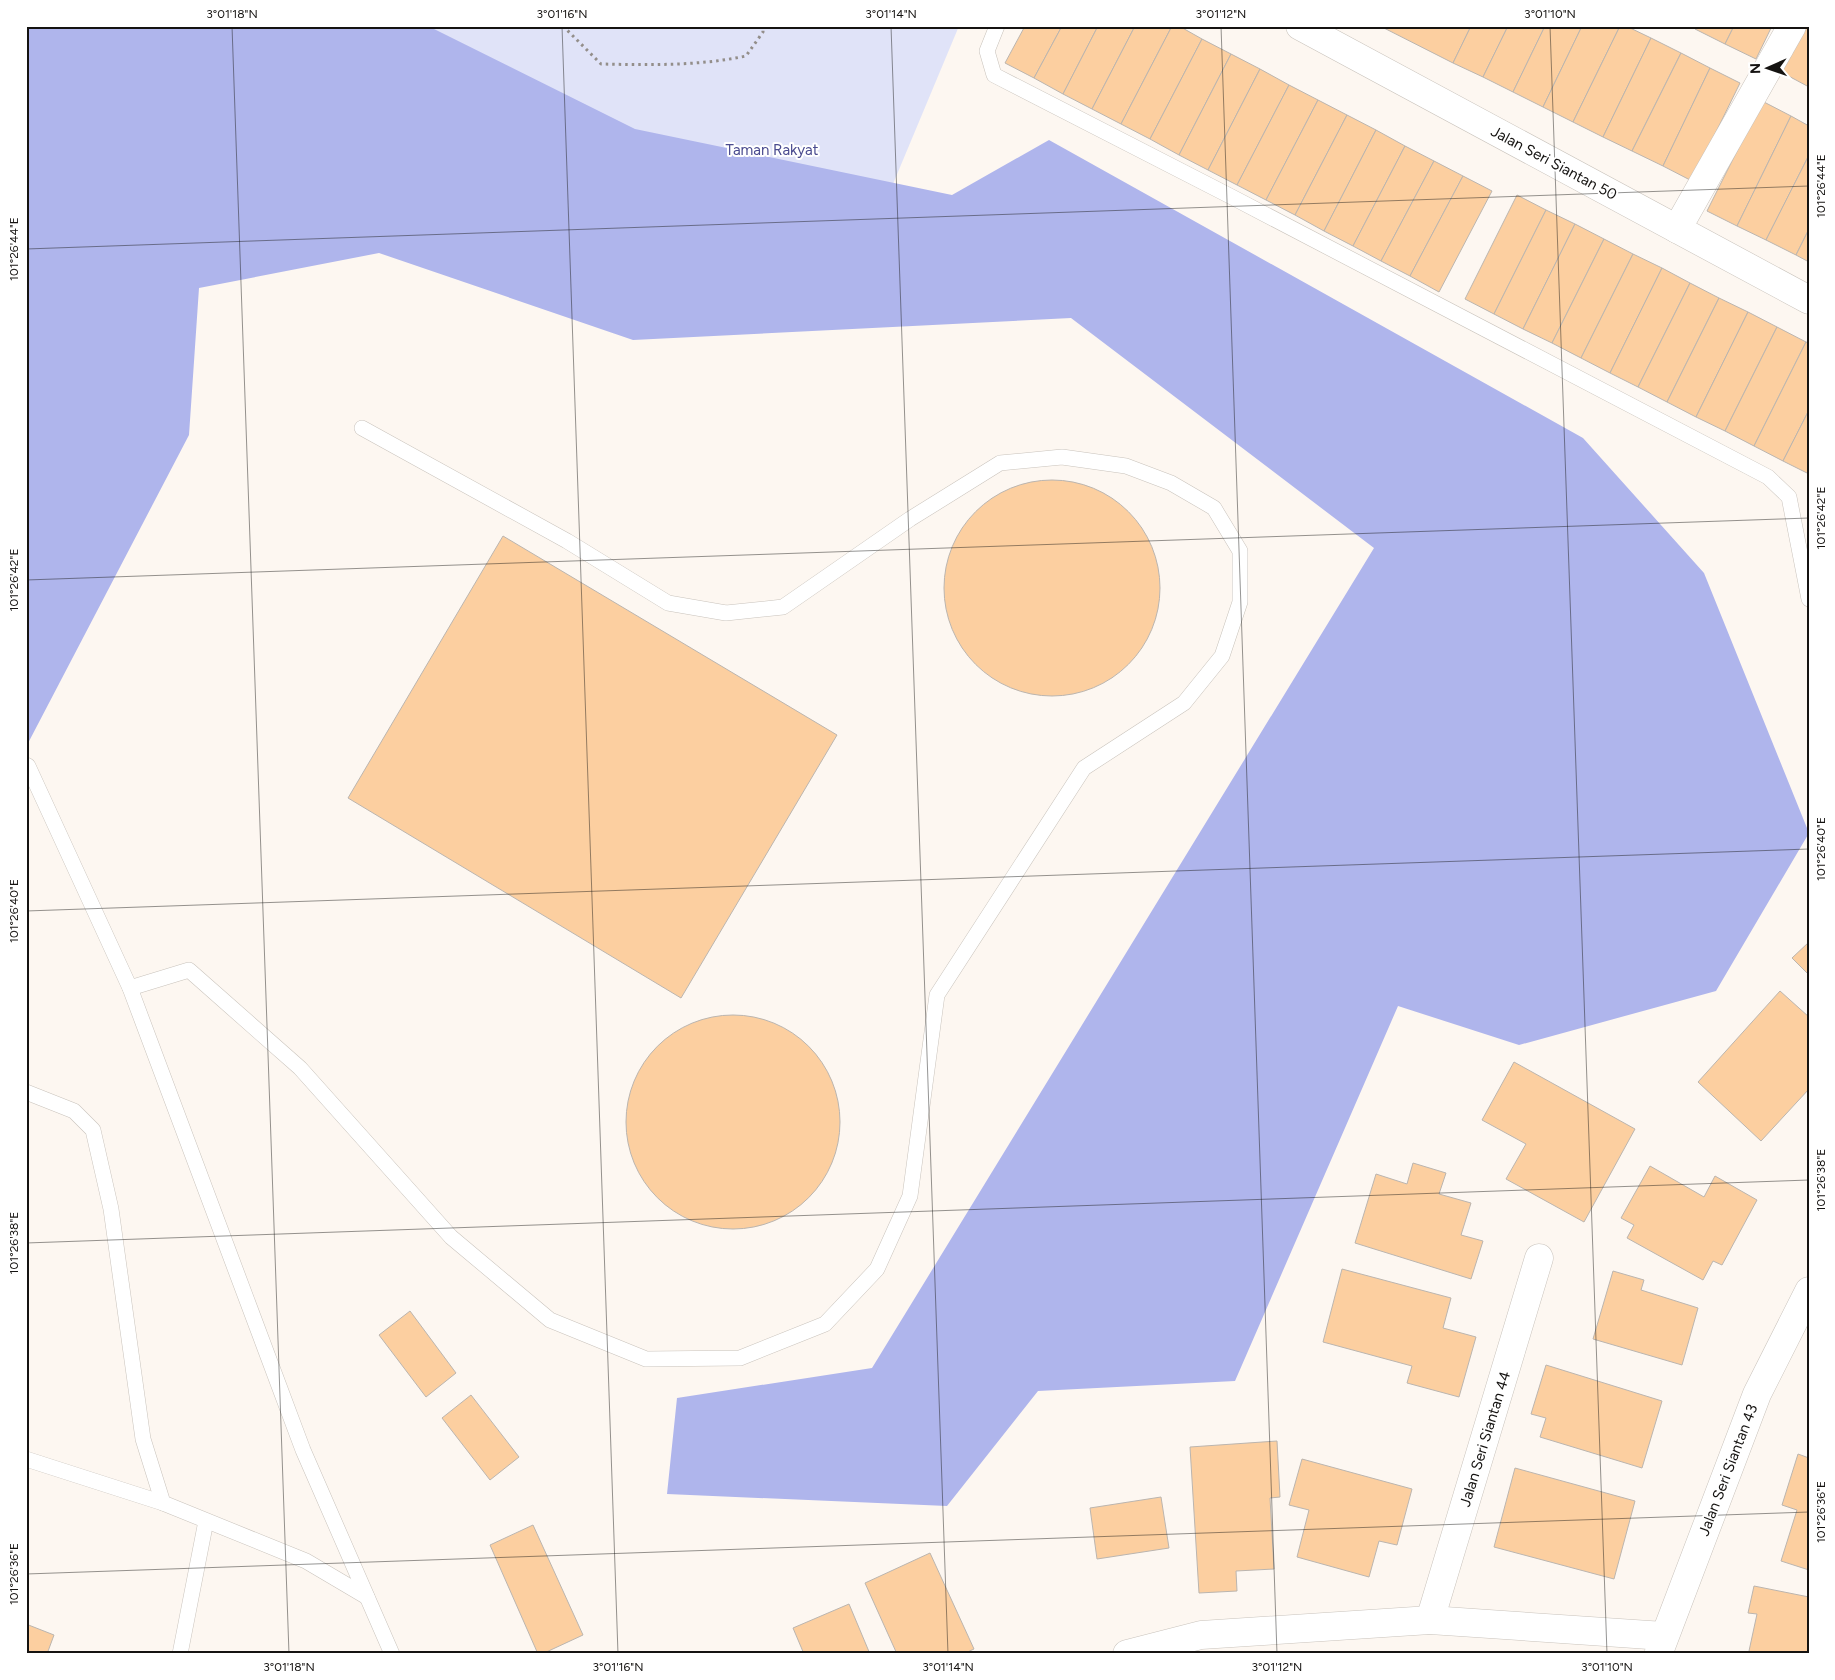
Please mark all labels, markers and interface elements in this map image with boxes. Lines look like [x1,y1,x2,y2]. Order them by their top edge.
text: 3°01'18"N [206,7,258,21]
text: 3°01'16"N [537,7,587,21]
text: 3°01'14"N [865,7,917,21]
text: 3°01'12"N [1196,7,1246,21]
text: 3°01'10"N [1524,7,1576,21]
north arrow [1742,42,1792,92]
text: N [1747,63,1764,74]
street label: Jalan Seri Siantan 50 [1488,122,1620,204]
park label: Taman Rakyat [726,141,819,159]
text: 101°26'44"E [1814,154,1828,218]
text: 101°26'44"E [7,217,21,281]
text: 101°26'42"E [1814,486,1828,550]
text: 101°26'42"E [7,548,21,612]
text: 101°26'40"E [1814,817,1828,881]
text: 101°26'40"E [7,879,21,943]
text: 101°26'38"E [1814,1149,1828,1211]
text: 101°26'38"E [7,1212,21,1274]
street label: Jalan Seri Siantan 44 [1456,1369,1514,1509]
street label: Jalan Seri Siantan 43 [1695,1402,1761,1538]
text: 101°26'36"E [1814,1481,1828,1543]
text: 101°26'36"E [7,1543,21,1605]
text: 3°01'18"N [263,1660,315,1674]
text: 3°01'16"N [593,1660,643,1674]
text: 3°01'14"N [922,1660,974,1674]
text: 3°01'12"N [1252,1660,1302,1674]
text: 3°01'10"N [1581,1660,1633,1674]

